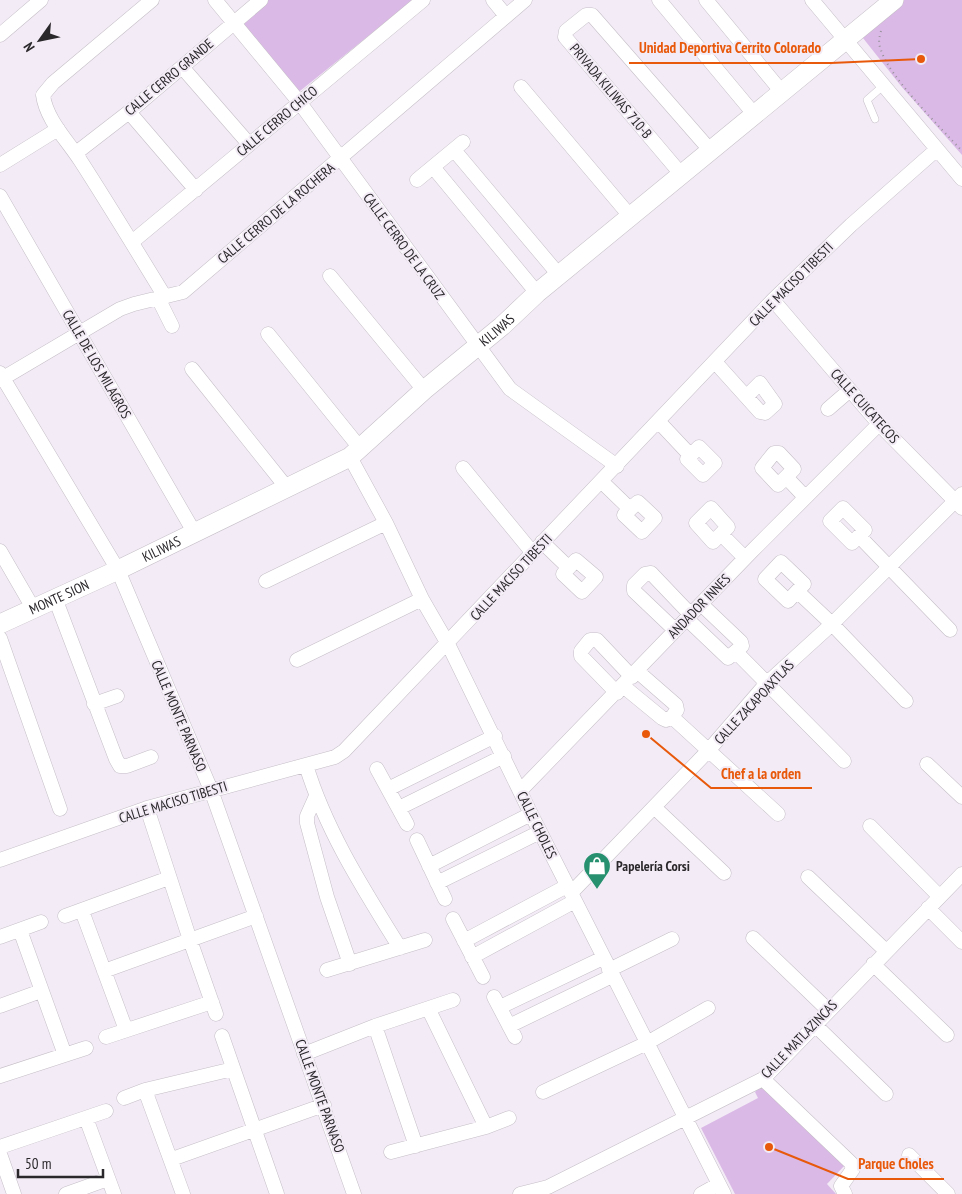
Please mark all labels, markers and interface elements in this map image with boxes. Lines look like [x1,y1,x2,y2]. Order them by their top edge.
north arrow [15,15,65,65]
callout: Unidad Deportiva Cerrito Colorado [629,33,831,63]
street label: CALLE CERRO GRANDE [121,35,217,119]
text: Unidad Deportiva Cerrito Colorado [639,38,821,57]
text: N [19,39,39,55]
street label: PRIVADA KILIWAS 710-B [566,40,656,142]
street label: CALLE CERRO CHICO [233,82,321,160]
street label: CALLE CERRO DE LA ROCHERA [214,158,339,267]
street label: CALLE CERRO DE LA CRUZ [359,189,449,303]
street label: CALLE MACISO TIBESTI [745,238,837,330]
street label: CALLE DE LOS MILAGROS [59,306,135,422]
street label: KILIWAS [475,310,518,350]
street label: CALLE CUICATECOS [827,365,903,447]
street label: CALLE MACISO TIBESTI [466,530,556,624]
street label: KILIWAS [139,532,184,566]
street label: ANDADOR INNES [664,570,734,642]
street label: MONTE SION [26,575,92,618]
street label: CALLE ZACAPOAXTLAS [710,656,798,748]
street label: CALLE MONTE PARNASO [147,658,211,775]
callout: Chef a la orden [711,758,812,788]
text: Chef a la orden [721,764,801,783]
street label: CALLE MACISO TIBESTI [117,777,229,827]
street label: CALLE CHOLES [513,788,561,862]
shop icon: Papelería Corsi [582,851,612,890]
place label: Papelería Corsi [616,857,690,875]
street label: CALLE MATLAZINCAS [757,996,841,1082]
street label: CALLE MONTE PARNASO [291,1037,349,1155]
scale bar [18,1146,102,1178]
callout: Parque Choles [848,1149,944,1179]
text: 50 m [25,1154,51,1173]
text: Parque Choles [858,1154,934,1173]

